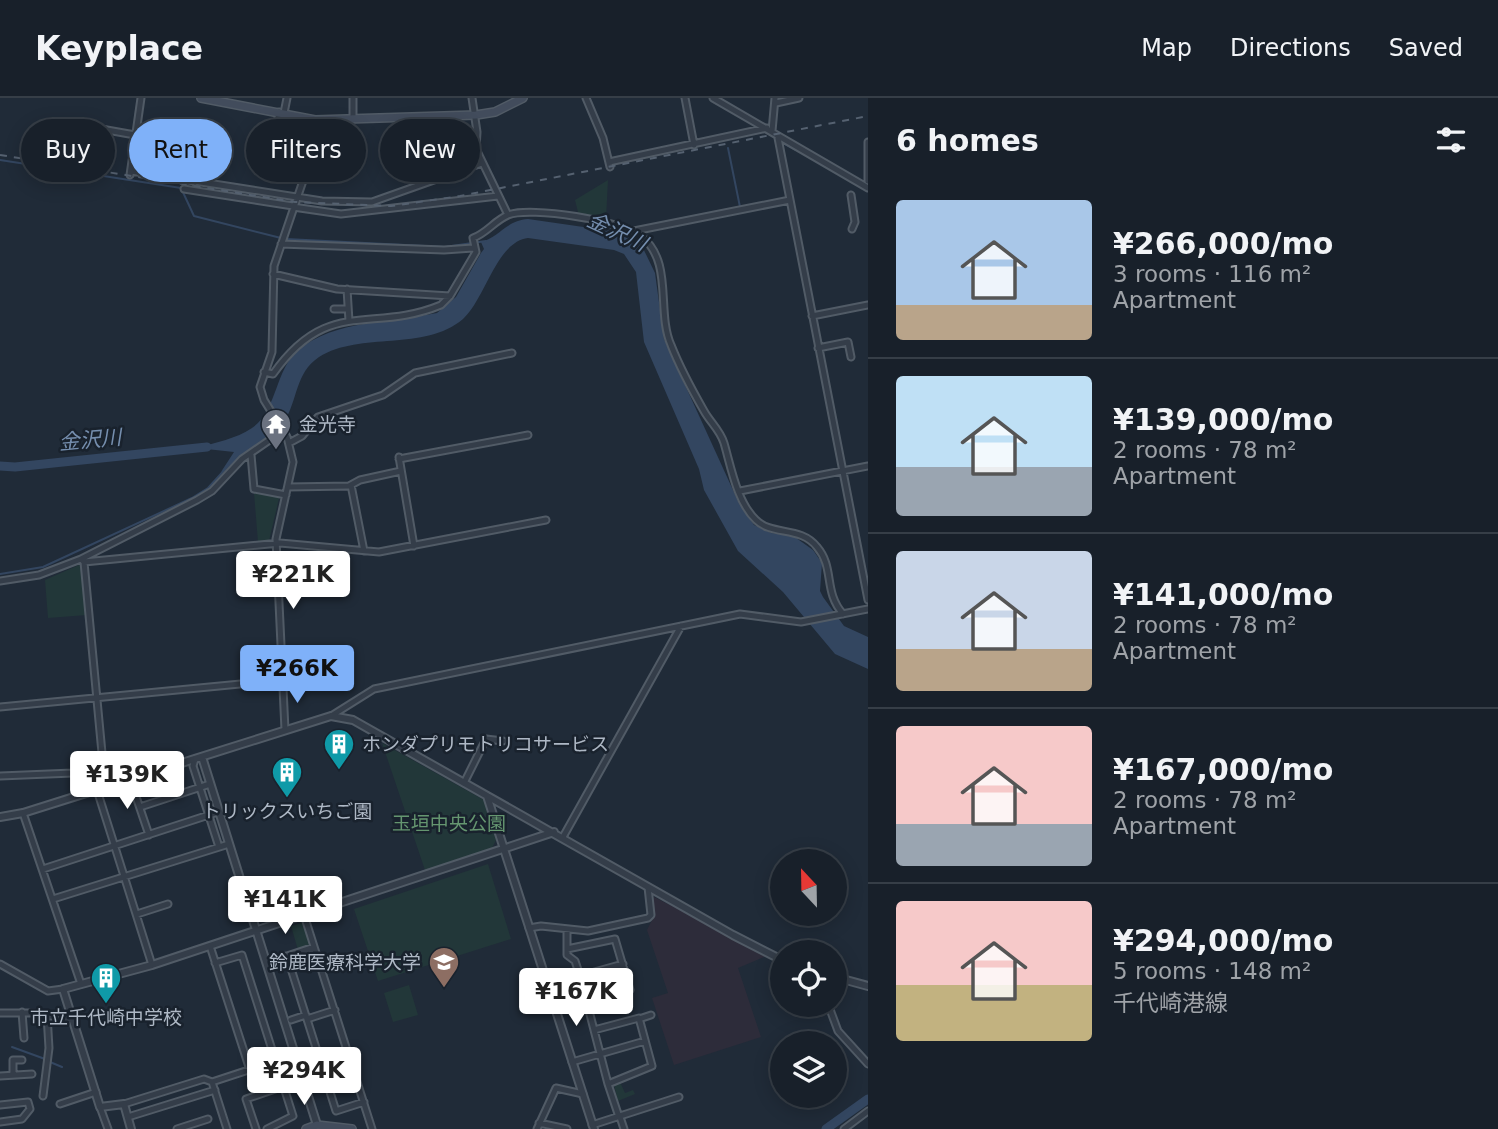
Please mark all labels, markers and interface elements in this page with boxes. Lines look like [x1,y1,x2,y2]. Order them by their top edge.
text: Keyplace [35,29,203,68]
text: Map [1141,34,1192,62]
text: Directions [1230,34,1351,62]
text: Saved [1389,34,1463,62]
chip: Buy [21,119,115,182]
chip: Rent [129,119,232,182]
chip: Filters [246,119,366,182]
chip: New [380,119,480,182]
icon: filters [1432,121,1470,159]
text: 6 homes [896,123,1039,158]
water label: 金沢川 [583,208,652,257]
text: ¥266,000/mo [1113,226,1333,261]
icon: home [952,228,1036,312]
text: 3 rooms · 116 m² [1113,261,1311,287]
text: Apartment [1113,287,1236,313]
text: ¥139,000/mo [1113,402,1333,437]
icon: home [952,404,1036,488]
temple icon: 金光寺 [259,407,293,451]
place label: 金光寺 [299,413,356,435]
water label: 金沢川 [58,425,124,455]
text: 2 rooms · 78 m² [1113,437,1297,463]
text: Apartment [1113,463,1236,489]
pin: ¥221K [244,552,342,611]
text: ¥221K [252,561,334,587]
text: ¥141,000/mo [1113,577,1333,612]
icon: home [952,579,1036,663]
text: 2 rooms · 78 m² [1113,612,1297,638]
text: Apartment [1113,638,1236,664]
pin: ¥266K [248,646,346,705]
text: ¥266K [256,655,338,681]
building icon: ホンダプリモトリコサービス [322,727,356,771]
place label: ホンダプリモトリコサービス [362,733,609,755]
pin: ¥139K [78,752,176,811]
text: ¥167,000/mo [1113,752,1333,787]
icon: home [952,754,1036,838]
building icon: トリックスいちご園 [270,755,304,799]
text: ¥139K [86,761,168,787]
text: 2 rooms · 78 m² [1113,787,1297,813]
place label: トリックスいちご園 [202,800,372,822]
park label: 玉垣中央公園 [392,812,506,834]
text: Apartment [1113,813,1236,839]
north arrow [770,849,847,926]
map controls [770,849,847,1108]
pin: ¥141K [236,876,334,936]
text: ¥141K [244,886,326,912]
text: ¥294,000/mo [1113,923,1333,958]
icon: home [952,929,1036,1013]
button: locate [770,940,847,1017]
school or university icon: 鈴鹿医療科学大学 [427,945,461,989]
place label: 鈴鹿医療科学大学 [269,951,421,973]
text: 5 rooms · 148 m² [1113,958,1311,984]
building icon: 市立千代崎中学校 [89,961,123,1005]
pin: ¥167K [527,968,625,1028]
text: ¥167K [535,978,617,1004]
text: 千代崎港線 [1113,990,1228,1016]
place label: 市立千代崎中学校 [30,1006,182,1028]
button: layers [770,1031,847,1108]
pin: ¥294K [255,1048,353,1107]
text: ¥294K [263,1057,345,1083]

